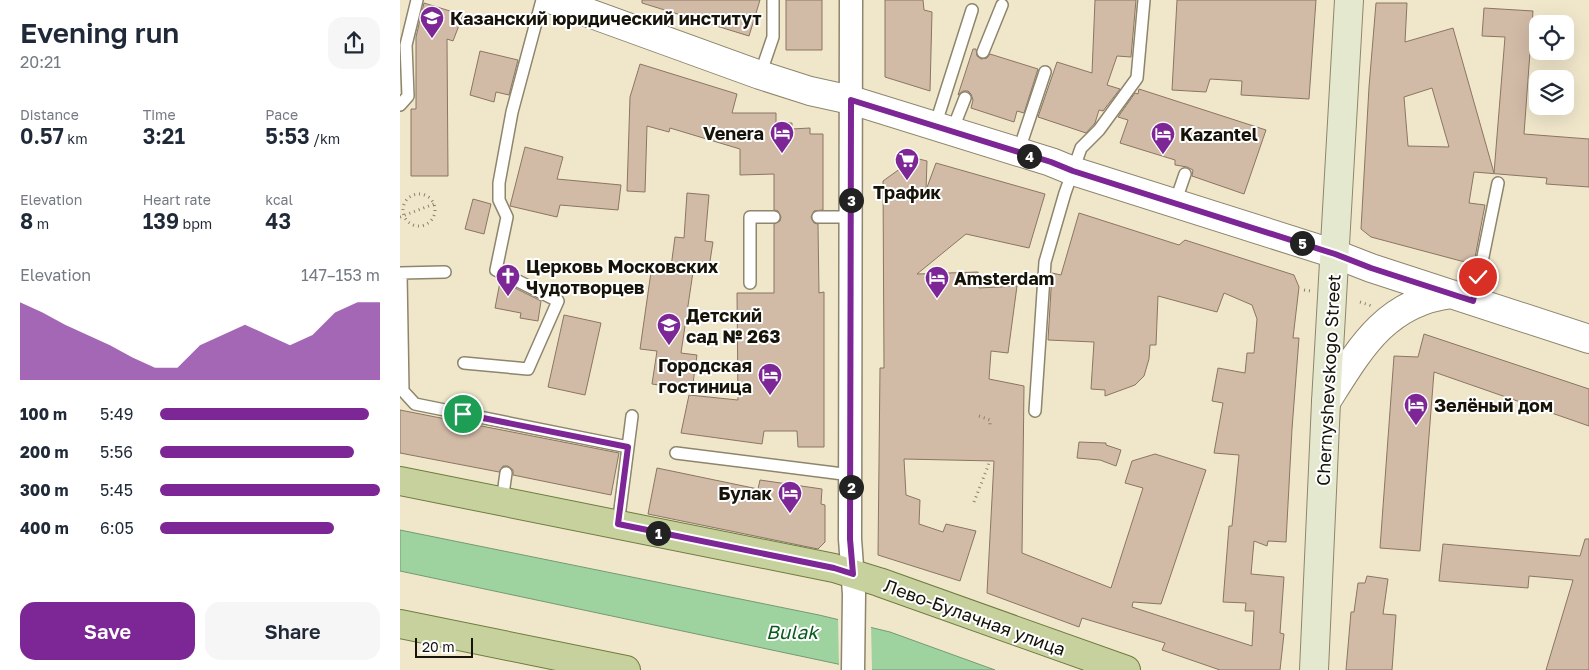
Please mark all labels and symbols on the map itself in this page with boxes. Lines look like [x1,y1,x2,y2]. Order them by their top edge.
school or university icon: Казанский юридический институт [419,5,445,39]
place label: Казанский юридический институт [450,7,762,29]
hotel icon: Venera [769,120,795,154]
hotel icon: Kazantel [1150,121,1176,155]
place label: Venera [703,122,764,144]
place label: Kazantel [1180,123,1258,145]
pin: 4 [1016,144,1042,168]
supermarket icon: Трафик [894,147,920,181]
place label: Трафик [873,181,941,203]
pin: 3 [838,188,864,212]
pin: 5 [1290,230,1314,256]
place label: Церковь Московских Чудотворцев [526,255,719,298]
pin [1457,256,1499,298]
church icon: Церковь Московских Чудотворцев [495,263,521,297]
hotel icon: Amsterdam [924,265,950,299]
place label: Amsterdam [954,267,1054,289]
street label: Chernyshevskogo Street [1311,273,1345,487]
place label: Детский сад № 263 [686,304,780,347]
school or university icon: Детский сад № 263 [656,312,682,346]
place label: Городская гостиница [658,354,752,397]
hotel icon: Городская гостиница [757,362,783,396]
hotel icon: Зелёный дом [1403,392,1429,426]
pin [442,393,484,435]
place label: Зелёный дом [1434,394,1553,416]
pin: 2 [838,474,864,500]
hotel icon: Булак [777,480,803,514]
place label: Булак [718,482,773,504]
pin: 1 [646,520,670,546]
street label: Лево-Булачная улица [881,574,1069,660]
water label: Bulak [766,620,820,643]
scale bar [415,635,472,658]

